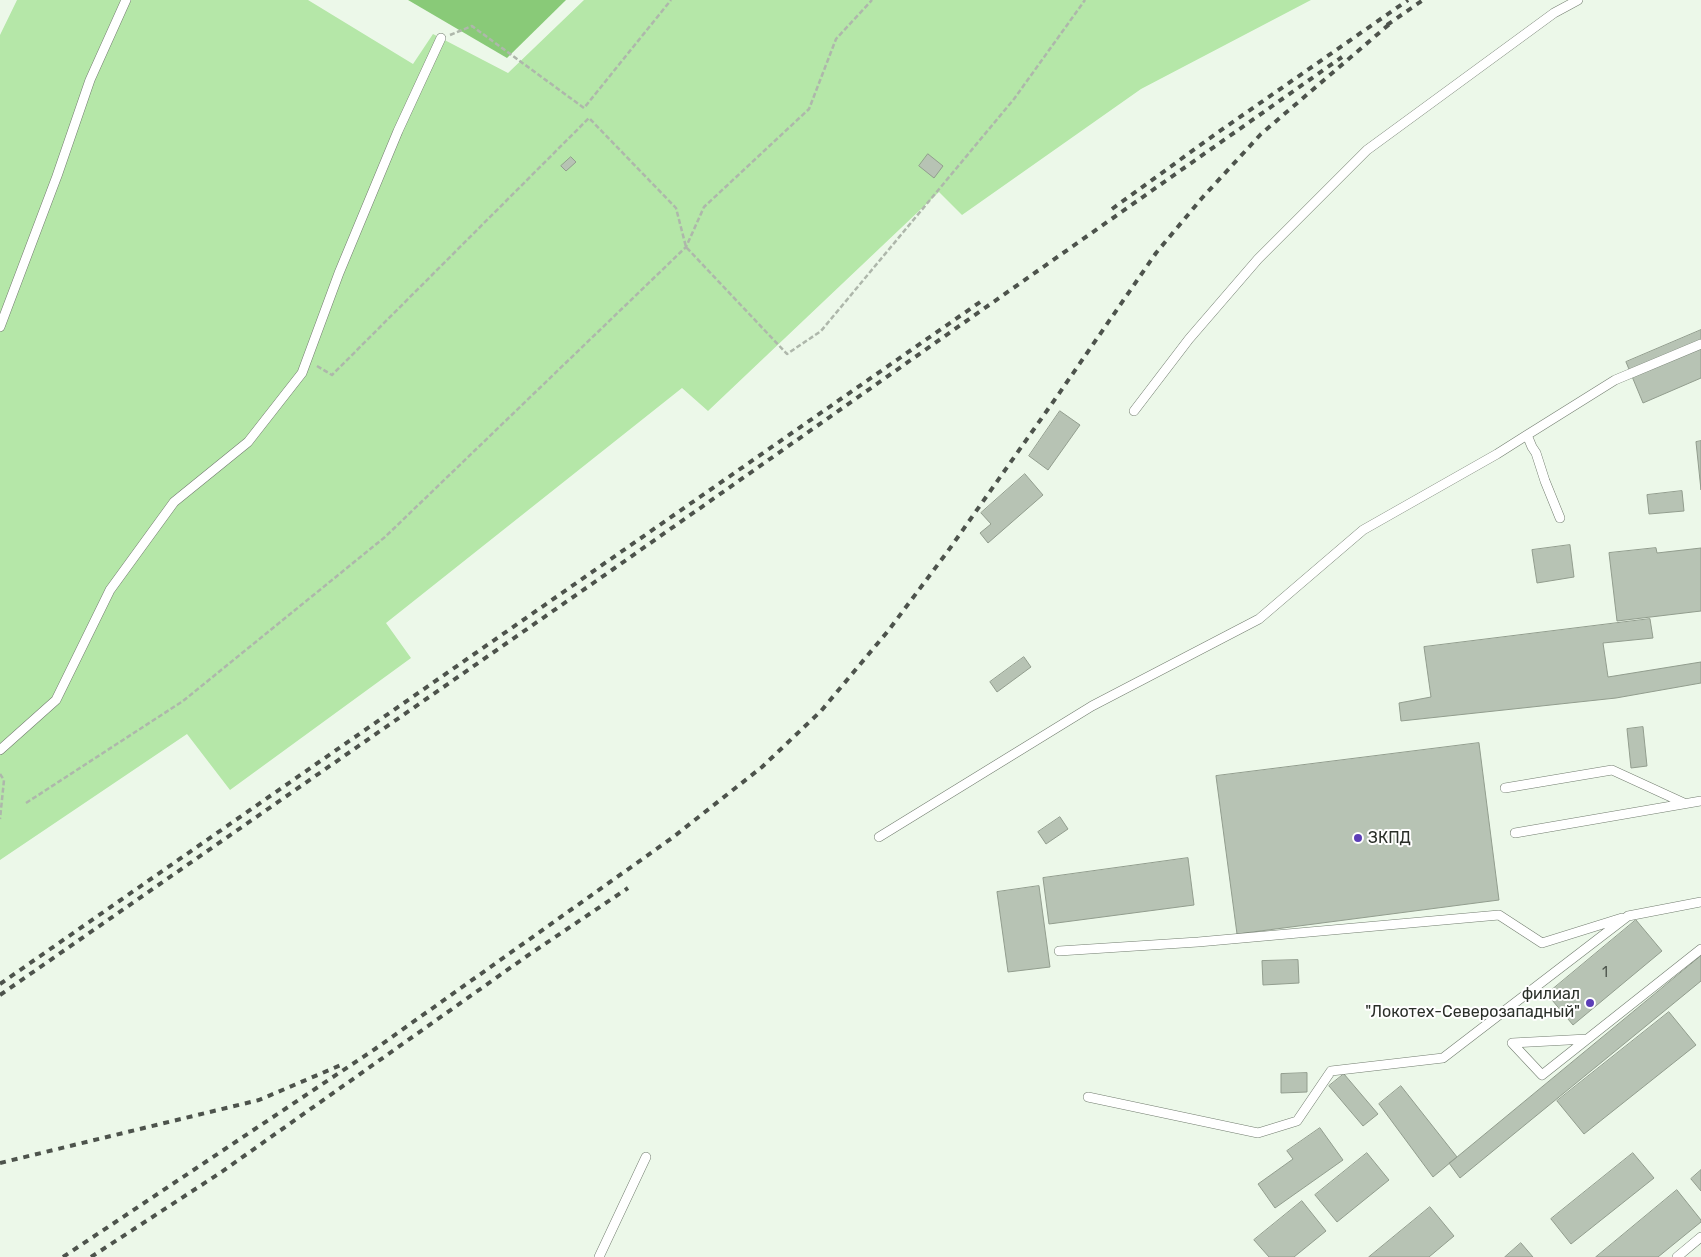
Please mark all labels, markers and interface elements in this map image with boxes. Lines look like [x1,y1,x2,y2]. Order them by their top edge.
place label: ЗКПД [1368,828,1411,848]
marker: ЗКПД [1352,832,1364,844]
house number: 1 [1602,965,1608,981]
place label: филиал "Локотех-Северозападный" [1365,984,1580,1022]
marker: филиал "Локотех-Северозападный" [1584,997,1596,1009]

